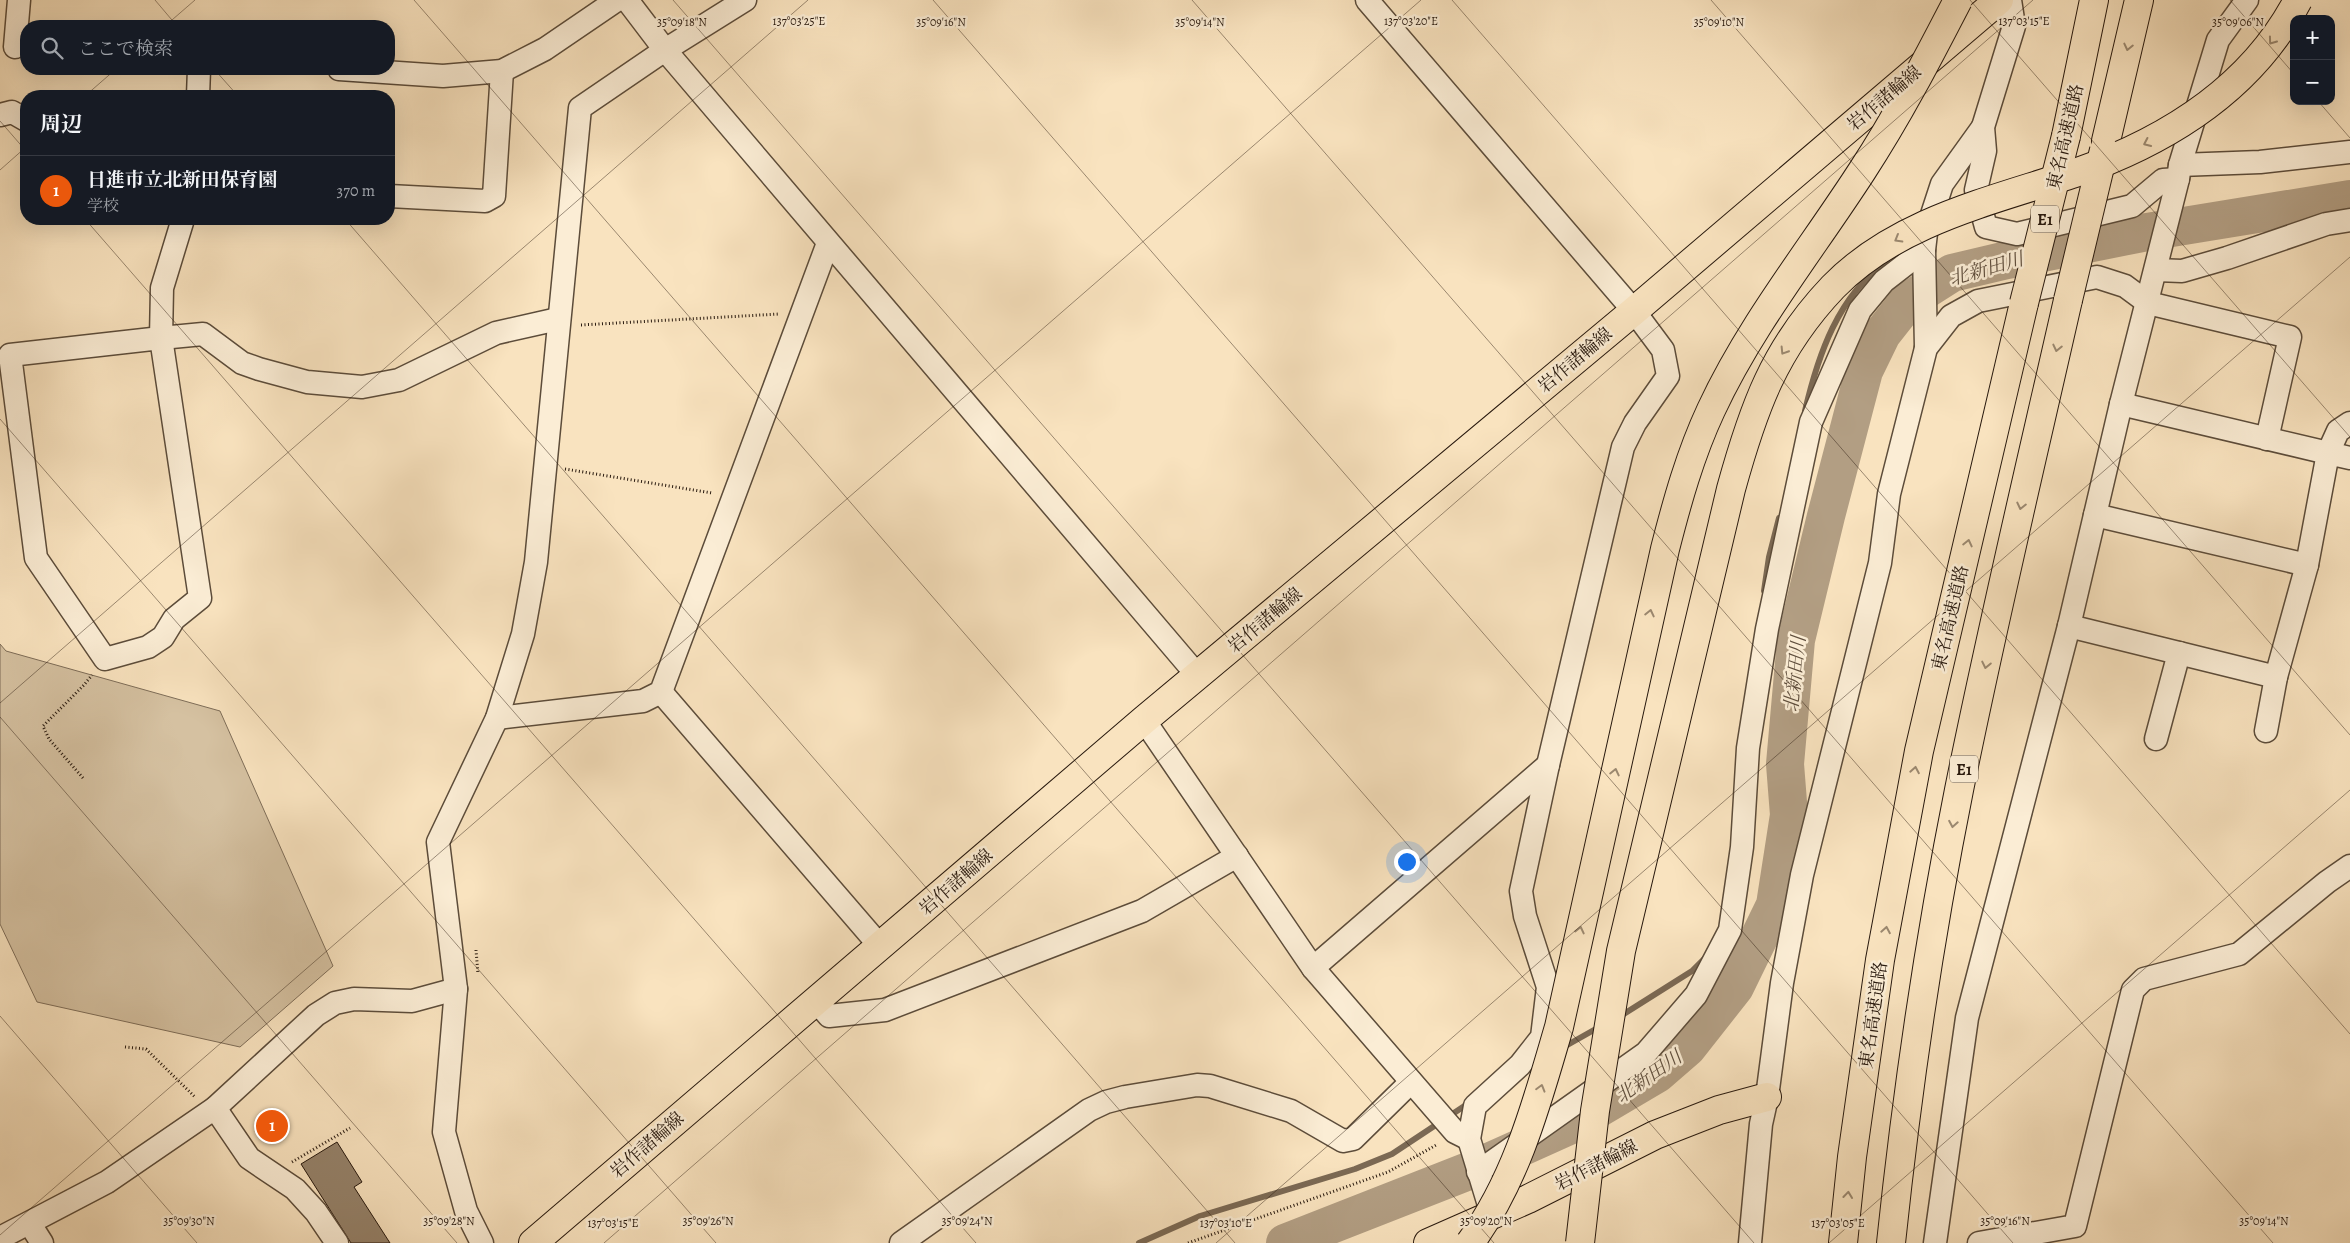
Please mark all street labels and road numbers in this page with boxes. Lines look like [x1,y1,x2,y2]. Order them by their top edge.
street label: 岩作諸輪線 [1842,60,1926,136]
street label: 東名高速道路 [2041,82,2089,192]
road number: E1 [2031,205,2059,232]
street label: 岩作諸輪線 [1533,322,1617,398]
street label: 東名高速道路 [1926,563,1974,673]
street label: 岩作諸輪線 [1223,582,1307,658]
road number: E1 [1950,756,1978,782]
street label: 岩作諸輪線 [914,843,998,921]
street label: 東名高速道路 [1854,960,1892,1070]
street label: 岩作諸輪線 [605,1106,689,1184]
street label: 岩作諸輪線 [1550,1134,1642,1196]

